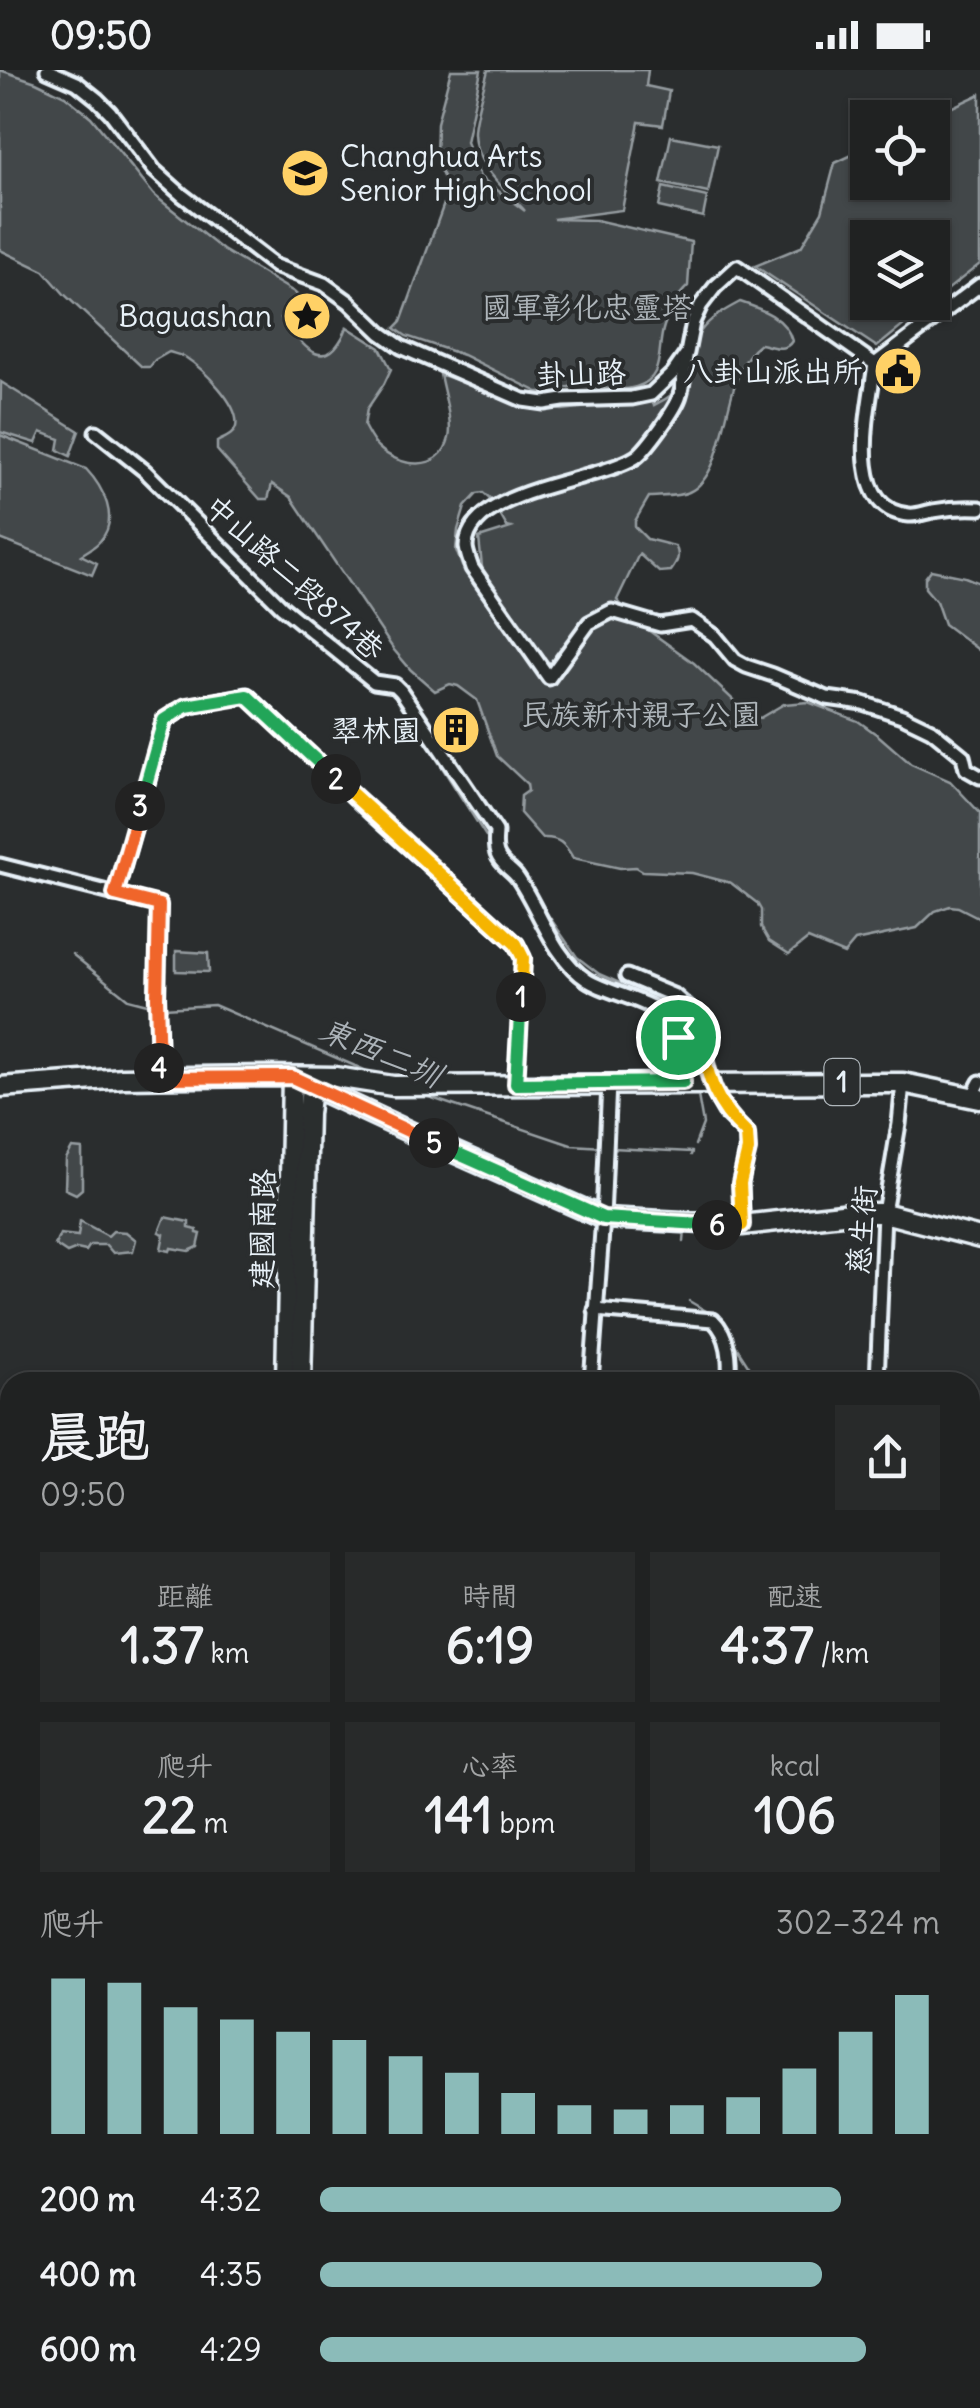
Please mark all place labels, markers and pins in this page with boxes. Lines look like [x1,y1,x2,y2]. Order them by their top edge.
place label: Changhua Arts Senior High School [340,137,592,209]
school or university icon: Changhua Arts Senior High School [279,147,331,199]
place icon: Baguashan [281,290,333,342]
place label: Baguashan [119,297,272,335]
public building icon: 八卦山派出所 [872,345,924,397]
place label: 八卦山派出所 [683,352,863,390]
building icon: 翠林園 [430,704,482,756]
place label: 翠林園 [331,711,421,749]
pin: 2 [311,754,361,804]
pin: 3 [115,781,165,831]
pin: 1 [496,972,546,1022]
pin [636,995,721,1080]
pin: 4 [134,1043,184,1093]
pin: 5 [409,1118,459,1168]
pin: 6 [692,1200,742,1250]

